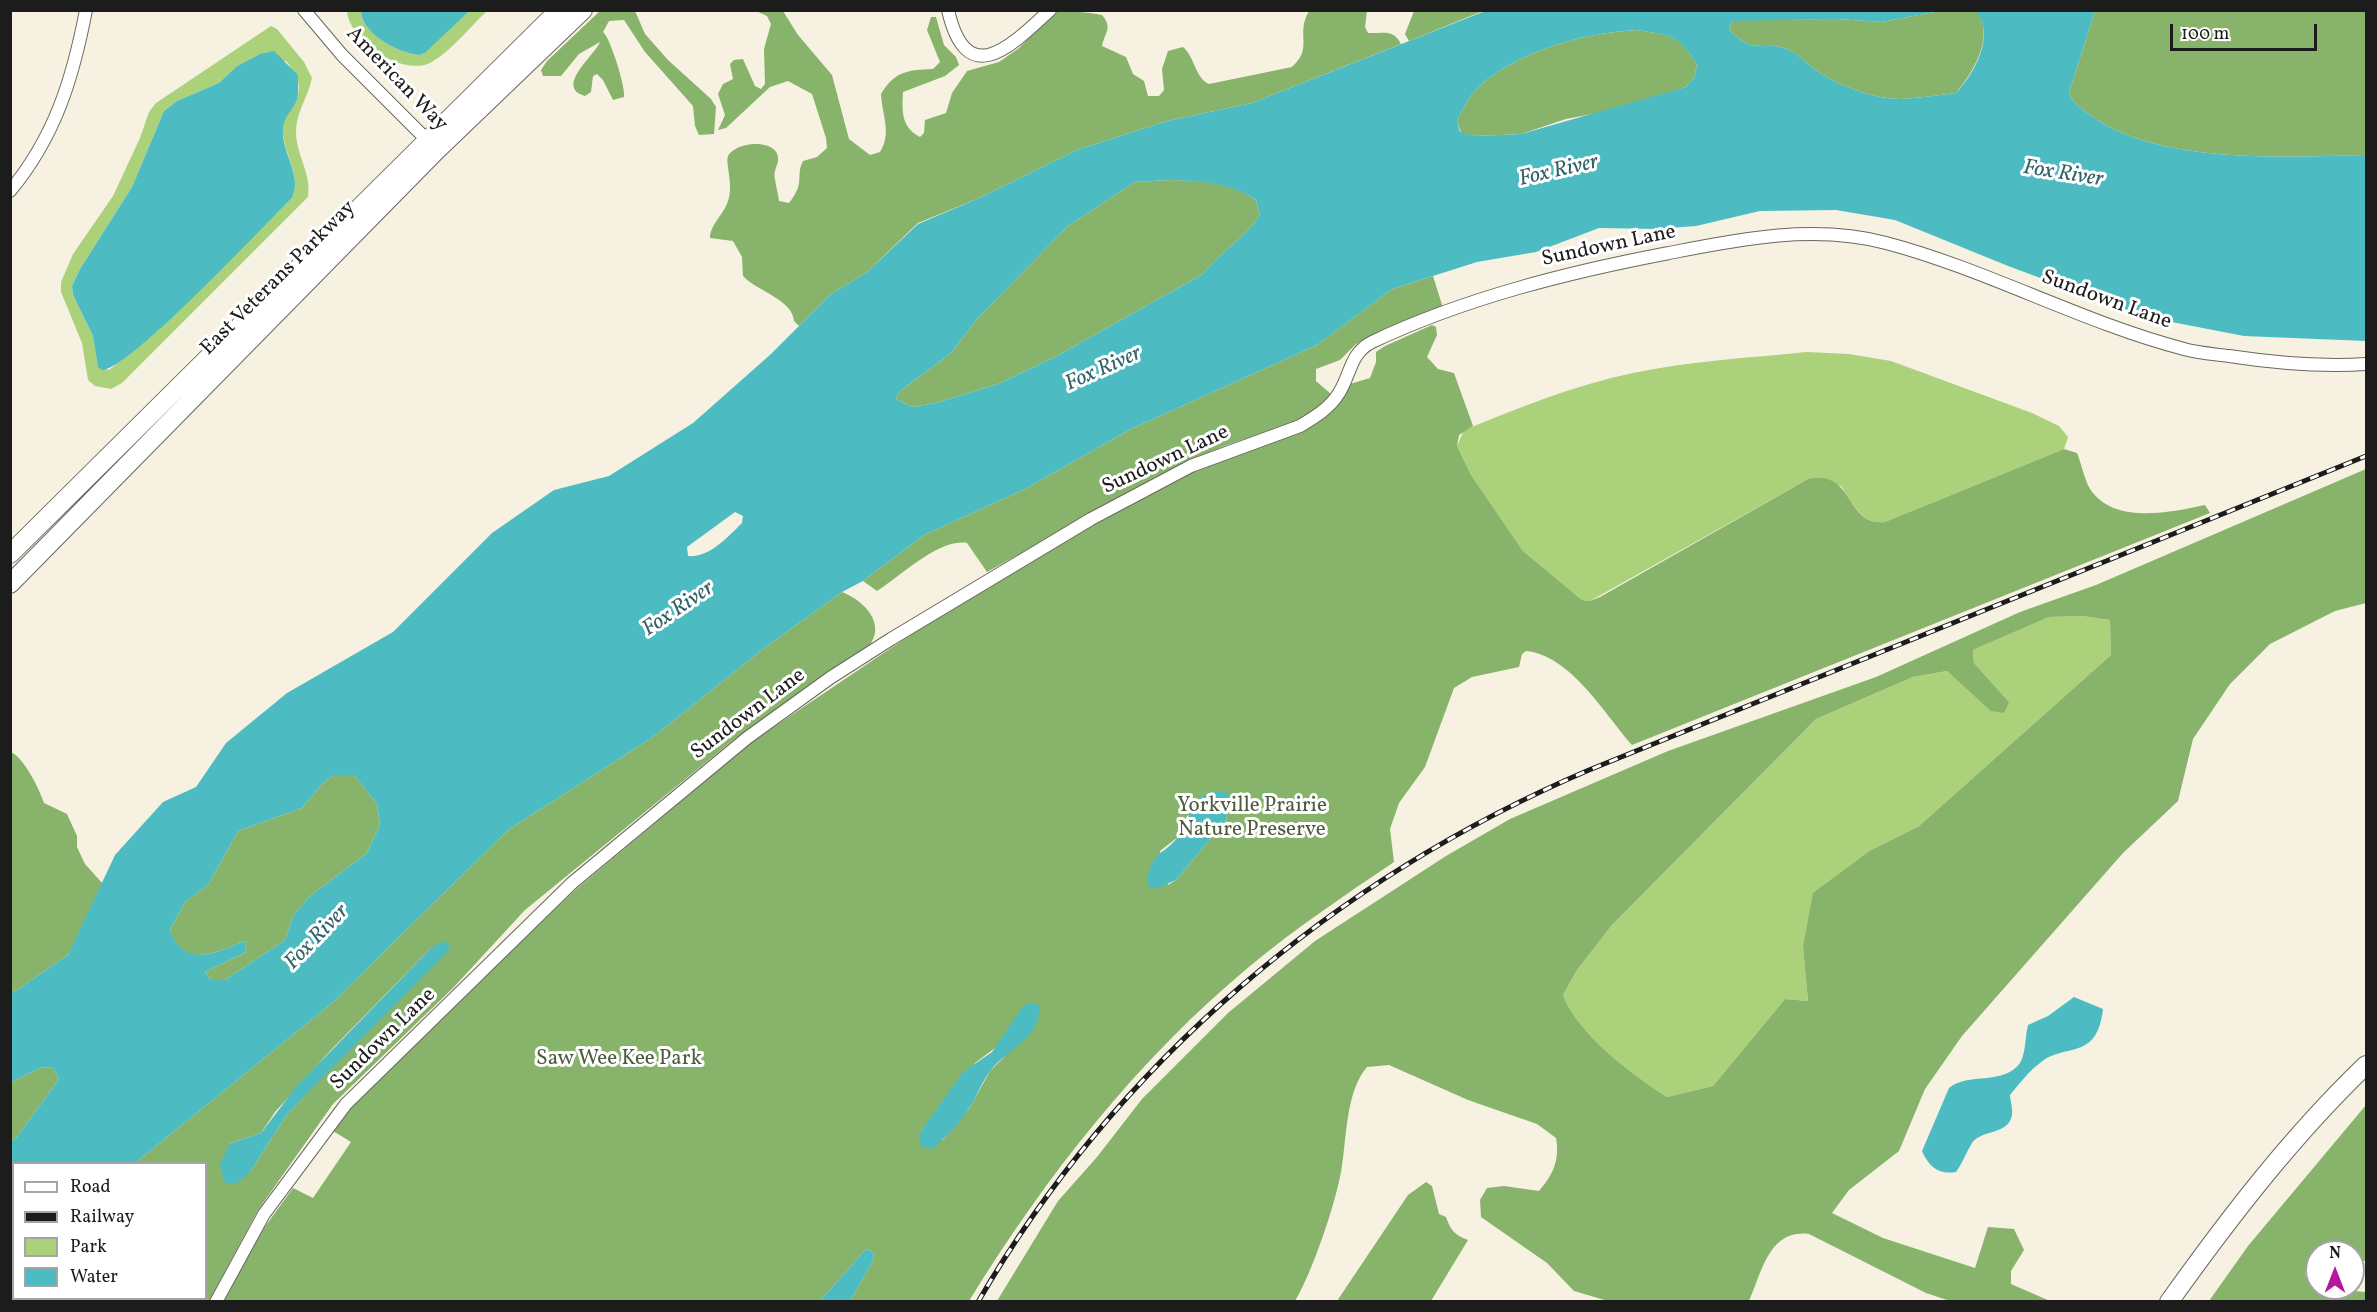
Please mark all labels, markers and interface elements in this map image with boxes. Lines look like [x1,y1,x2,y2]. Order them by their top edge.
scale bar [2173,12,2320,50]
street label: American Way [340,22,452,138]
text: 100 m [2181,22,2230,47]
water label: Fox River [1517,150,1601,194]
water label: Fox River [2021,156,2105,194]
street label: East Veterans Parkway [196,196,362,362]
street label: Sundown Lane [1540,220,1678,274]
street label: Sundown Lane [2038,266,2174,336]
water label: Fox River [1062,341,1146,399]
street label: Sundown Lane [1099,421,1233,501]
water label: Fox River [638,576,720,644]
street label: Sundown Lane [687,664,811,766]
park label: Yorkville Prairie Nature Preserve [1177,794,1327,844]
water label: Fox River [280,900,356,976]
street label: Sundown Lane [326,984,442,1096]
park label: Saw Wee Kee Park [536,1047,702,1073]
legend [12,1162,207,1300]
text: Road [70,1175,111,1200]
text: Railway [70,1205,134,1230]
text: Park [70,1235,107,1260]
north arrow [2305,1240,2365,1300]
text: N [2329,1243,2341,1265]
text: Water [70,1265,118,1290]

